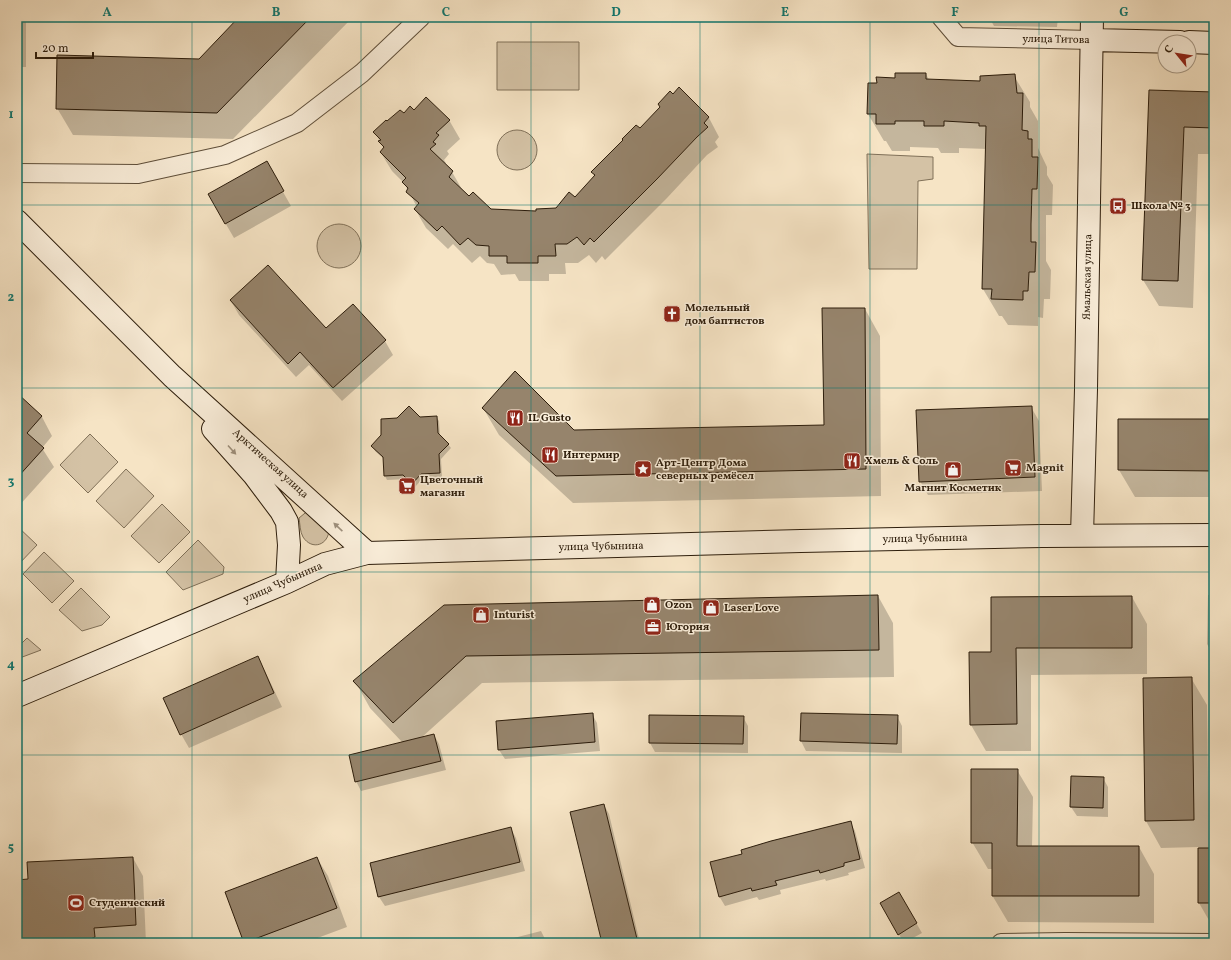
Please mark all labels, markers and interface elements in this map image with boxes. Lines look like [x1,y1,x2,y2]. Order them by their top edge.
text: A [102,4,112,22]
text: B [272,4,281,22]
text: C [442,4,450,22]
text: D [611,4,621,22]
text: E [781,4,789,22]
text: F [951,4,959,22]
text: G [1119,4,1129,22]
street label: улица Титова [1022,32,1090,48]
scale bar [36,34,93,60]
north arrow [1157,34,1197,74]
text: 20 m [42,41,69,57]
text: С [1161,43,1178,57]
text: 1 [8,106,14,124]
bus stop icon: Школа № 3 [1108,196,1128,216]
place label: Школа № 3 [1131,199,1191,214]
street label: Ямальская улица [1080,233,1096,320]
text: 2 [8,289,15,307]
place label: Молельный дом баптистов [685,301,765,329]
church icon: Молельный дом баптистов [662,304,682,324]
restaurant icon: IL Gusto [505,408,525,428]
place label: IL Gusto [528,411,571,426]
street label: Арктическая улица [229,426,312,503]
one-way arrow [227,445,236,455]
restaurant icon: Интермир [540,445,560,465]
place label: Интермир [563,448,620,463]
restaurant icon: Хмель & Соль [842,451,862,471]
place label: Хмель & Соль [865,454,938,469]
place label: Арт-Центр Дома северных ремёсел [656,456,754,484]
supermarket icon: Magnit [1003,458,1023,478]
place icon: Арт-Центр Дома северных ремёсел [633,459,653,479]
shop icon: Магнит Косметик [943,460,963,480]
place label: Magnit [1026,461,1064,476]
text: 3 [8,473,15,491]
place label: Цветочный магазин [420,473,483,501]
supermarket icon: Цветочный магазин [397,476,417,496]
place label: Магнит Косметик [905,481,1002,496]
one-way arrow [333,522,343,531]
street label: улица Чубынина [882,531,968,547]
street label: улица Чубынина [558,539,644,555]
street label: улица Чубынина [241,559,325,607]
shop icon: Ozon [642,595,662,615]
place label: Ozon [665,598,692,613]
shop icon: Laser Love [701,598,721,618]
place label: Laser Love [724,601,779,616]
shop icon: Inturist [471,605,491,625]
place label: Inturist [494,608,534,623]
office icon: Югория [643,617,663,637]
place label: Югория [666,620,709,635]
text: 4 [7,656,15,674]
text: 5 [8,839,14,857]
sports icon: Студенческий [66,893,86,913]
place label: Студенческий [89,896,165,911]

